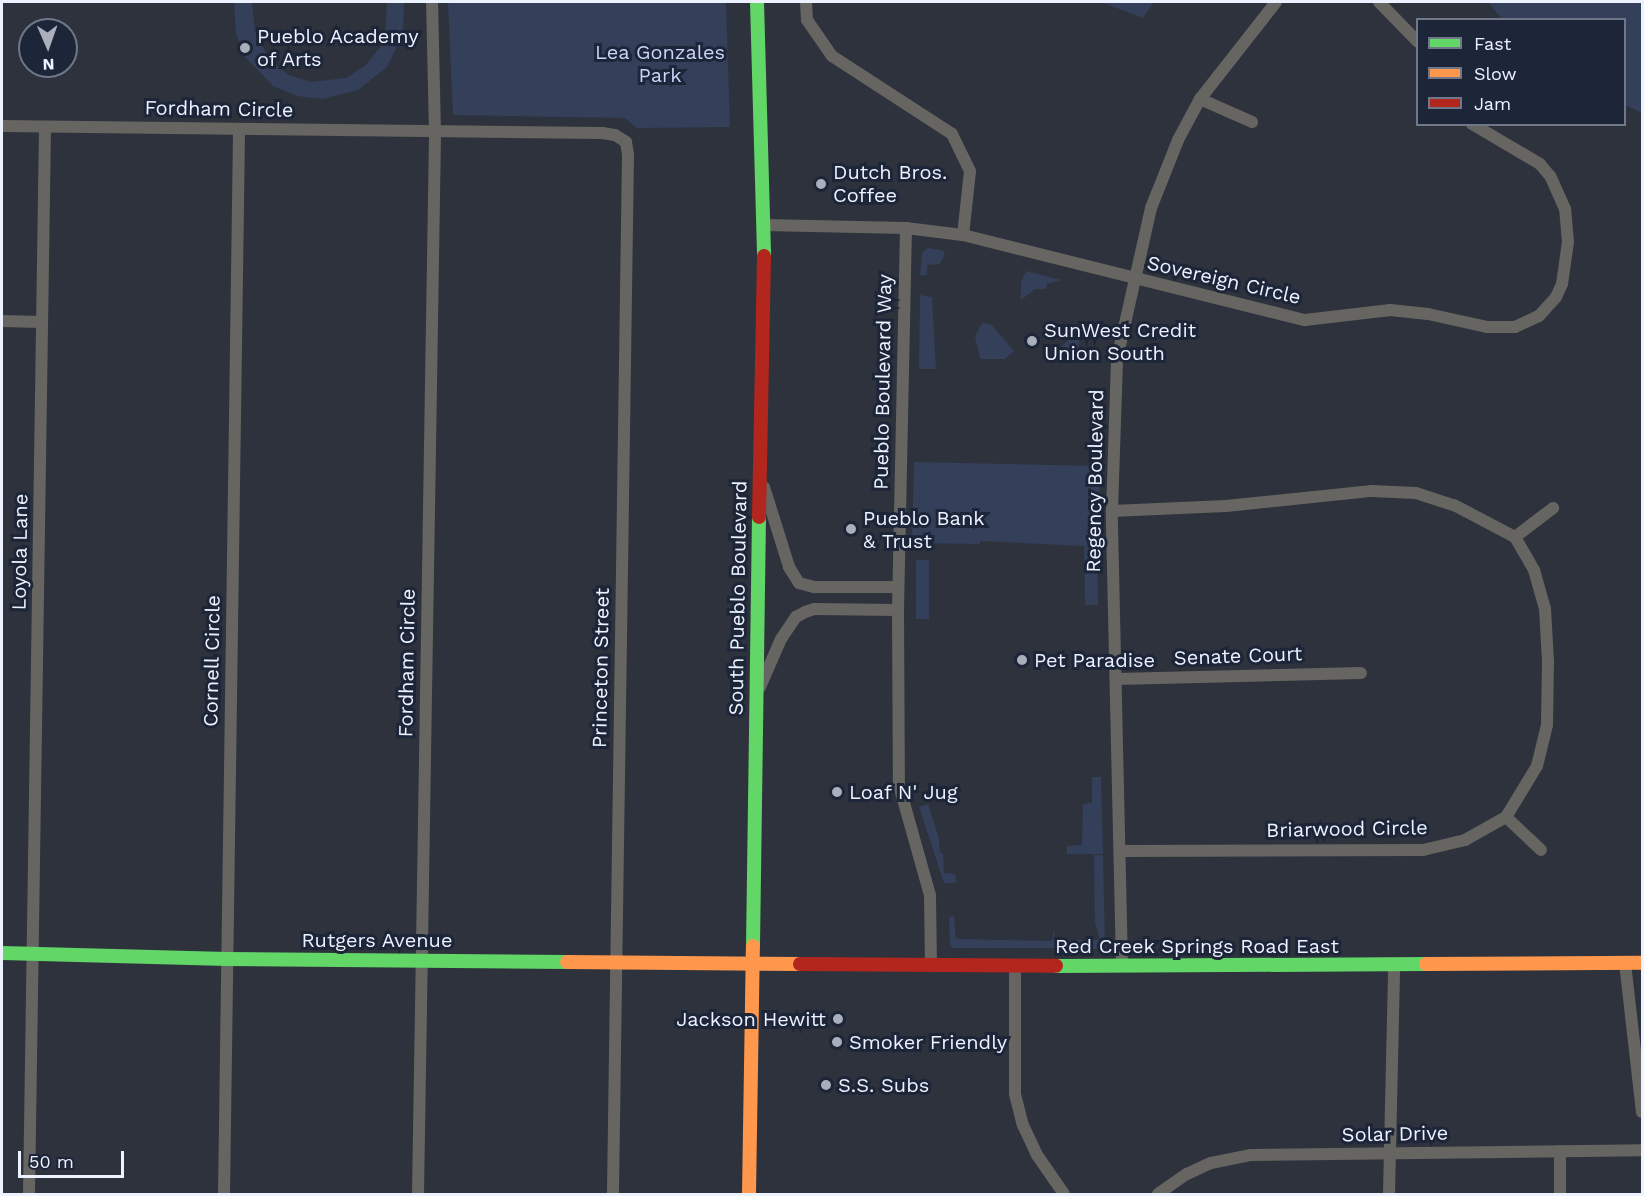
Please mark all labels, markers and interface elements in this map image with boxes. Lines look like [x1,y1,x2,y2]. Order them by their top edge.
north arrow [18,18,78,78]
legend [1416,18,1626,126]
place label: Pueblo Academy of Arts [257,24,419,71]
text: Fast [1474,33,1511,54]
marker: Pueblo Academy of Arts [238,41,252,55]
park label: Lea Gonzales Park [595,41,725,88]
text: N [42,55,55,74]
text: Slow [1474,63,1517,84]
text: Jam [1474,93,1511,114]
street label: Fordham Circle [144,96,294,122]
place label: Dutch Bros. Coffee [833,160,947,207]
marker: Dutch Bros. Coffee [814,177,828,191]
street label: Sovereign Circle [1145,251,1303,309]
street label: Pueblo Boulevard Way [869,274,897,490]
place label: SunWest Credit Union South [1044,318,1196,365]
marker: SunWest Credit Union South [1025,334,1039,348]
street label: Regency Boulevard [1081,389,1109,573]
street label: South Pueblo Boulevard [724,480,752,716]
street label: Loyola Lane [7,493,33,611]
place label: Pueblo Bank & Trust [863,506,985,553]
marker: Pueblo Bank & Trust [844,522,858,536]
street label: Fordham Circle [394,588,420,738]
street label: Princeton Street [588,588,614,748]
street label: Cornell Circle [199,595,225,727]
street label: Senate Court [1173,642,1303,670]
place label: Pet Paradise [1034,648,1155,672]
marker: Pet Paradise [1015,653,1029,667]
place label: Loaf N' Jug [849,780,959,804]
marker: Loaf N' Jug [830,785,844,799]
street label: Briarwood Circle [1266,816,1428,842]
street label: Rutgers Avenue [301,928,453,952]
street label: Red Creek Springs Road East [1055,934,1339,958]
place label: Jackson Hewitt [676,1007,826,1031]
marker: Jackson Hewitt [831,1012,845,1026]
place label: Smoker Friendly [849,1030,1008,1054]
marker: Smoker Friendly [830,1035,844,1049]
place label: S.S. Subs [838,1073,929,1097]
marker: S.S. Subs [819,1078,833,1092]
street label: Solar Drive [1341,1121,1449,1147]
scale bar [21,1139,128,1177]
text: 50 m [29,1151,74,1172]

